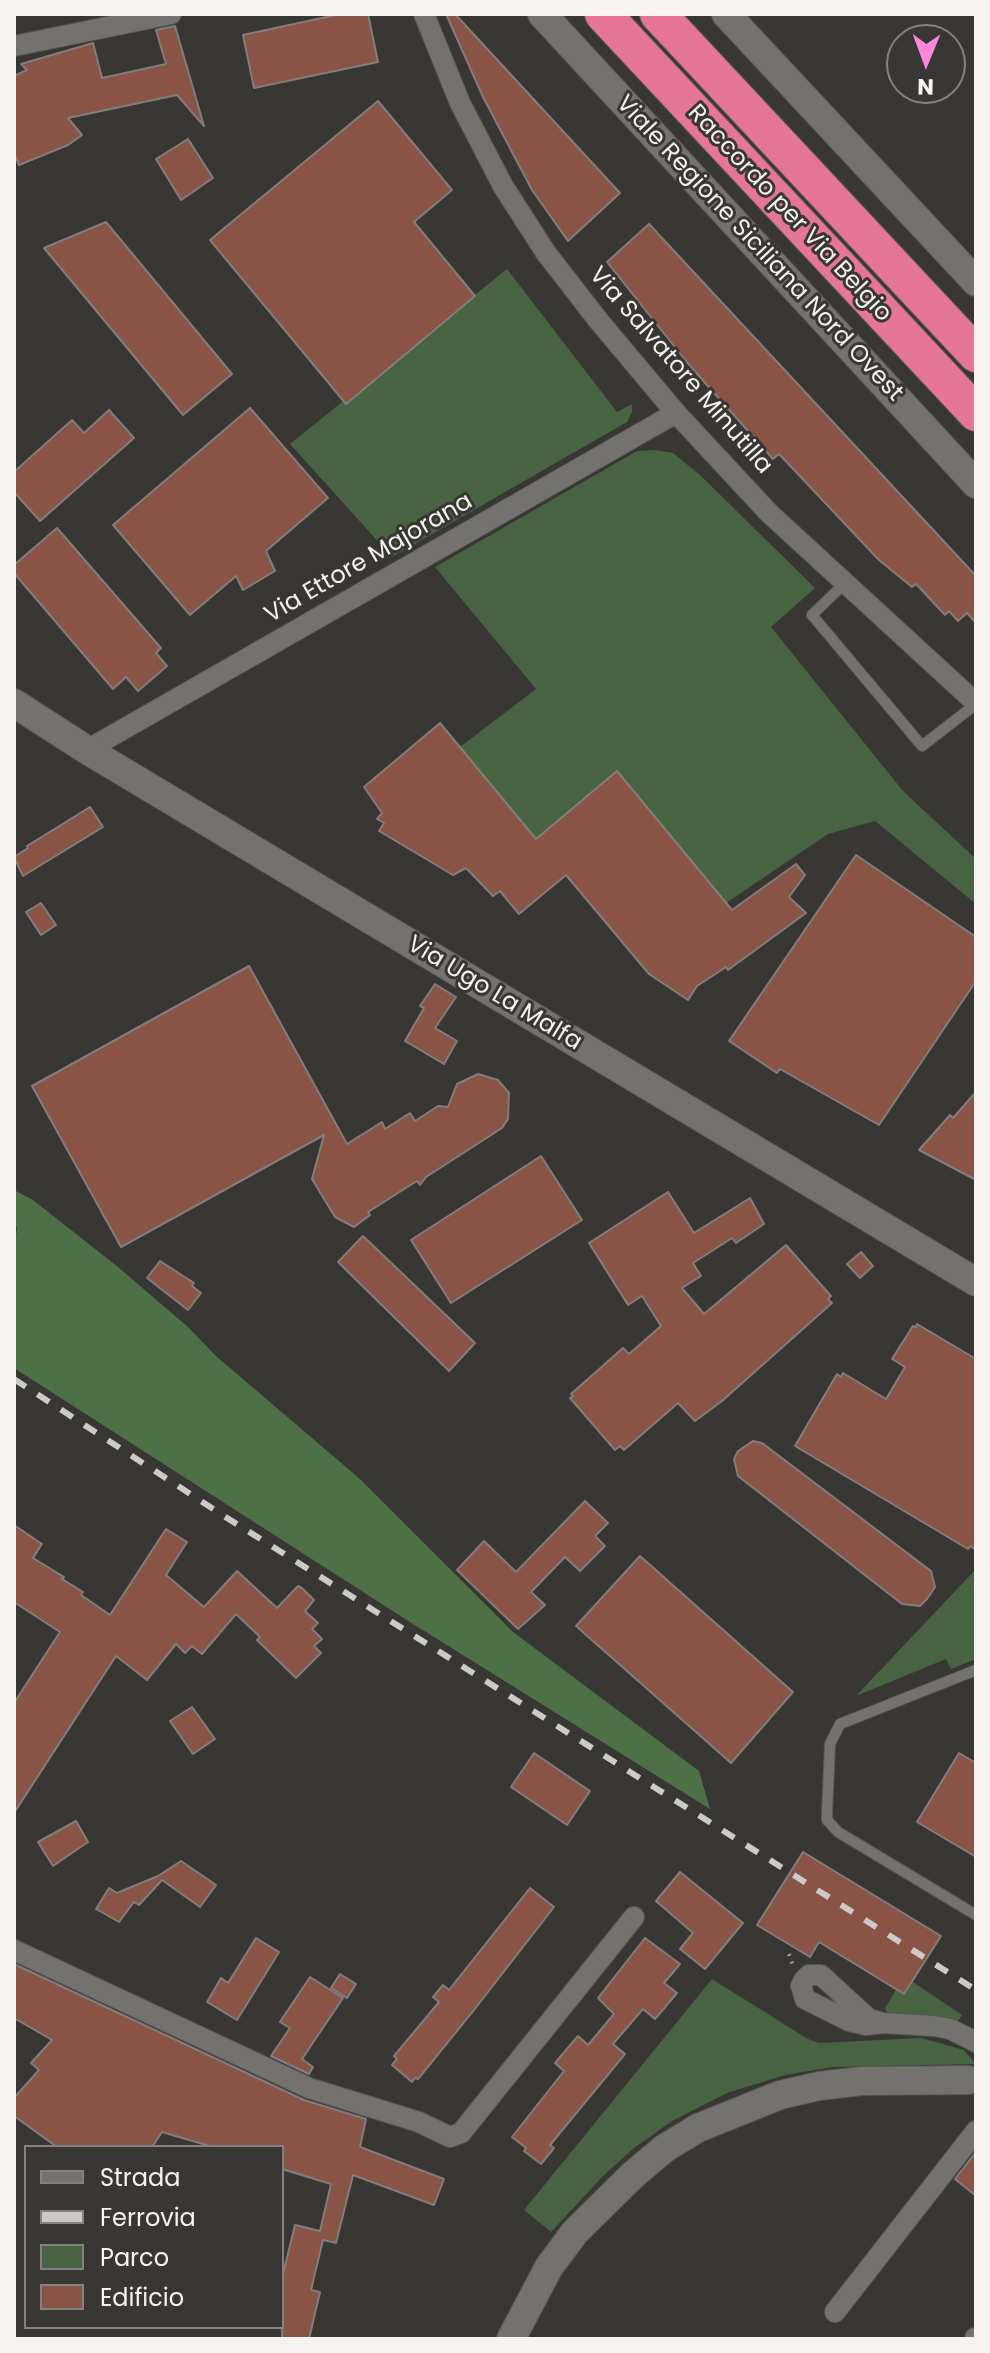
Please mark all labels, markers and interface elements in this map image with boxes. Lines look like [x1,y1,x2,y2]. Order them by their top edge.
north arrow [886,24,966,104]
text: N [917,71,934,102]
street label: Viale Regione Siciliana Nord Ovest [609,90,909,408]
street label: Raccordo per Via Belgio [681,99,897,329]
street label: Via Salvatore Minutilla [582,262,778,480]
street label: Via Ettore Majorana [260,488,478,630]
street label: Via Ugo La Malfa [401,930,587,1058]
legend [24,2145,284,2329]
text: Strada [100,2161,180,2194]
text: Ferrovia [100,2201,196,2234]
text: Parco [100,2241,169,2274]
text: Edificio [100,2281,184,2314]

